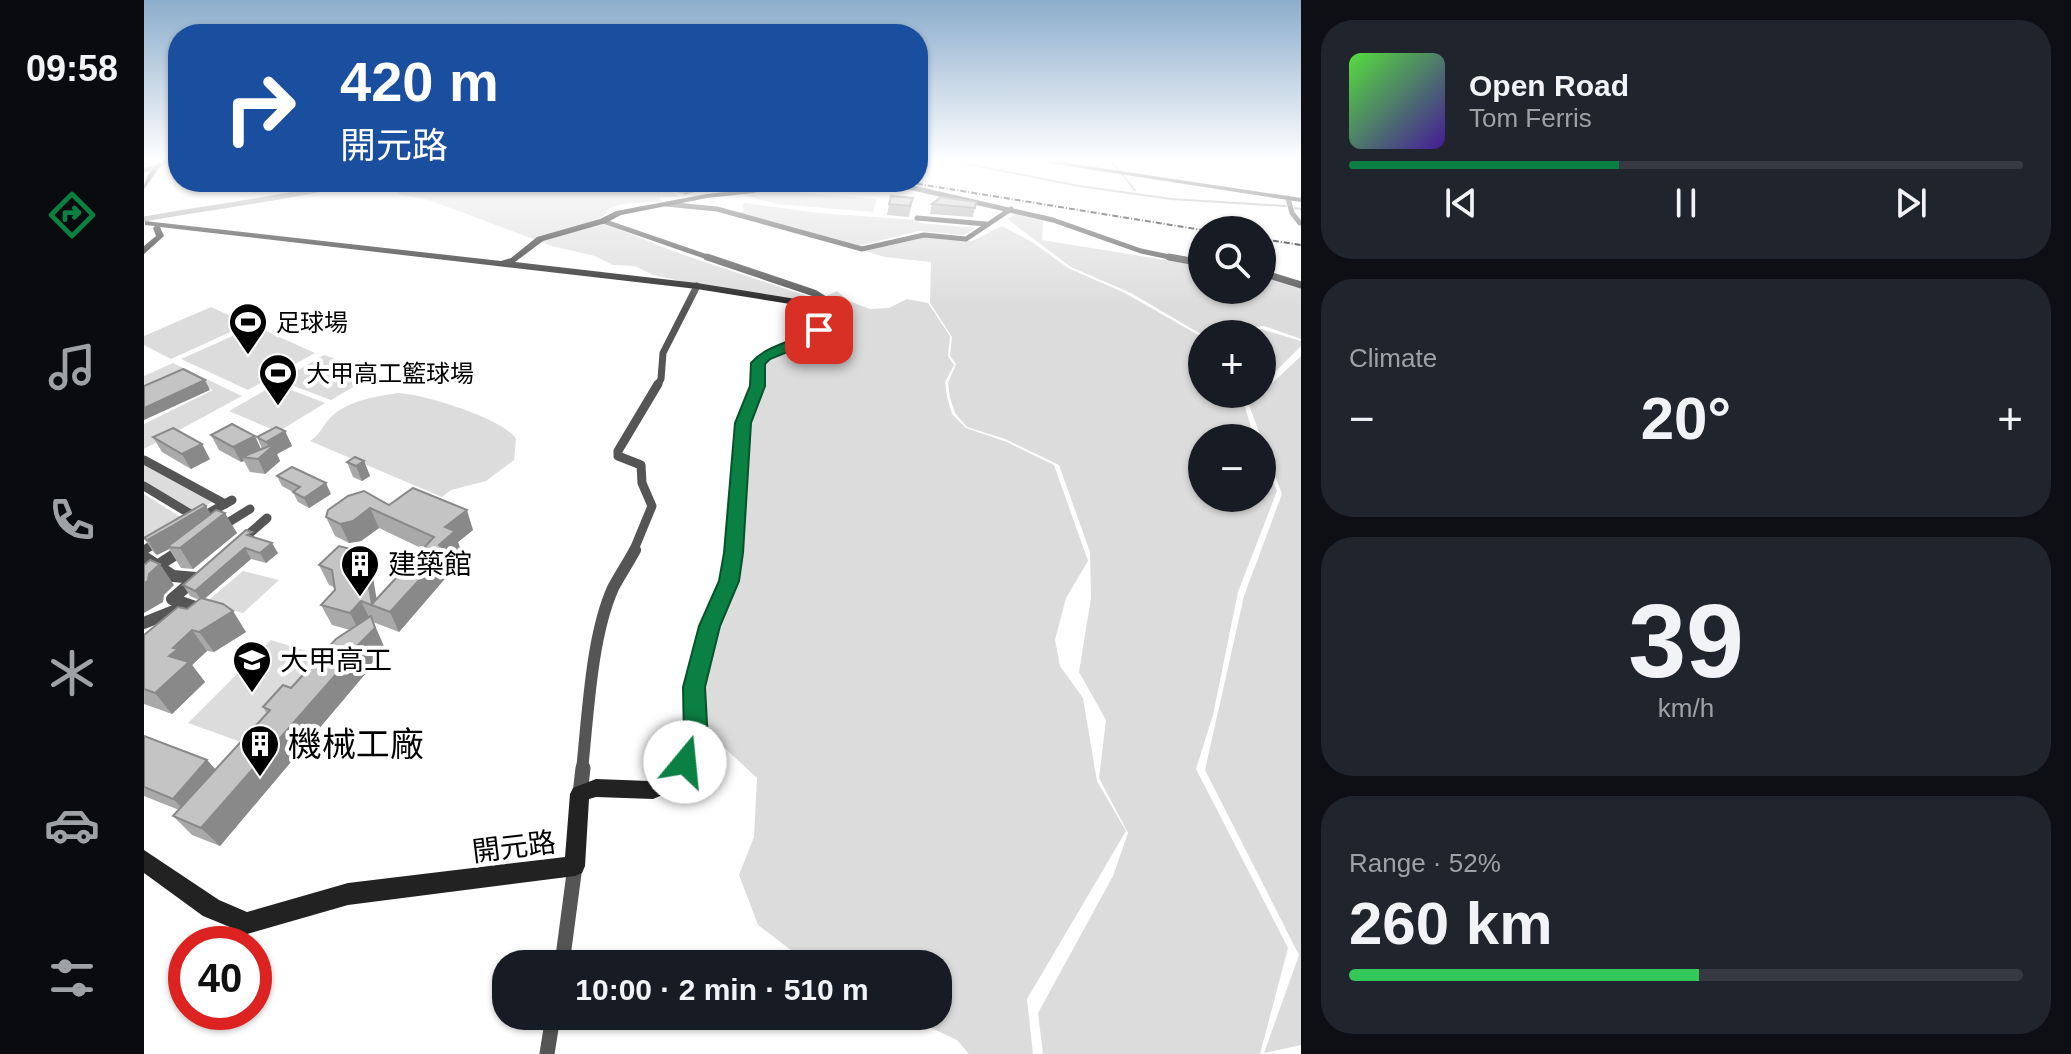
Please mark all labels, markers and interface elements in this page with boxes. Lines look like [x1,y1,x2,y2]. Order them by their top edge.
text: 09:58 [26,48,118,89]
text: 420 m [340,50,499,113]
icon: right [208,56,312,160]
text: Open Road [1469,69,1629,102]
text: Tom Ferris [1469,103,1592,133]
text: 開元路 [340,125,448,166]
icon: previous [1439,181,1483,225]
icon: pause [1664,181,1708,225]
icon: next [1889,181,1933,225]
icon: directions [44,187,100,243]
map controls [1188,216,1276,512]
button: search [1188,216,1276,304]
pin [785,296,853,364]
sports icon: 足球場 [227,301,269,356]
icon: arrive [797,308,841,352]
place label: 足球場 [276,309,348,336]
button: + [1188,320,1276,408]
icon: music [44,339,100,395]
text: Climate [1349,343,1437,373]
sports icon: 大甲高工籃球場 [257,352,299,407]
place label: 大甲高工籃球場 [306,360,474,387]
text: 20° [1641,385,1731,452]
text: − [1349,394,1375,443]
text: + [1997,394,2023,443]
button: − [1188,424,1276,512]
icon: phone [44,492,100,548]
building icon: 建築館 [339,543,381,598]
place label: 建築館 [388,549,472,580]
text: 39 [1628,583,1744,699]
school or university icon: 大甲高工 [231,639,273,694]
icon: climate [44,645,100,701]
place label: 大甲高工 [280,645,392,676]
text: km/h [1658,693,1714,723]
position arrow [643,720,727,804]
building icon: 機械工廠 [239,723,281,778]
place label: 機械工廠 [288,725,424,763]
icon: car [44,797,100,853]
street label: 開元路 [470,826,558,868]
text: Range · 52% [1349,848,1501,878]
text: 260 km [1349,890,1553,957]
speed limit sign: 40 [168,926,272,1030]
icon: filters [44,950,100,1006]
text: 10:00 · 2 min · 510 m [575,973,869,1006]

